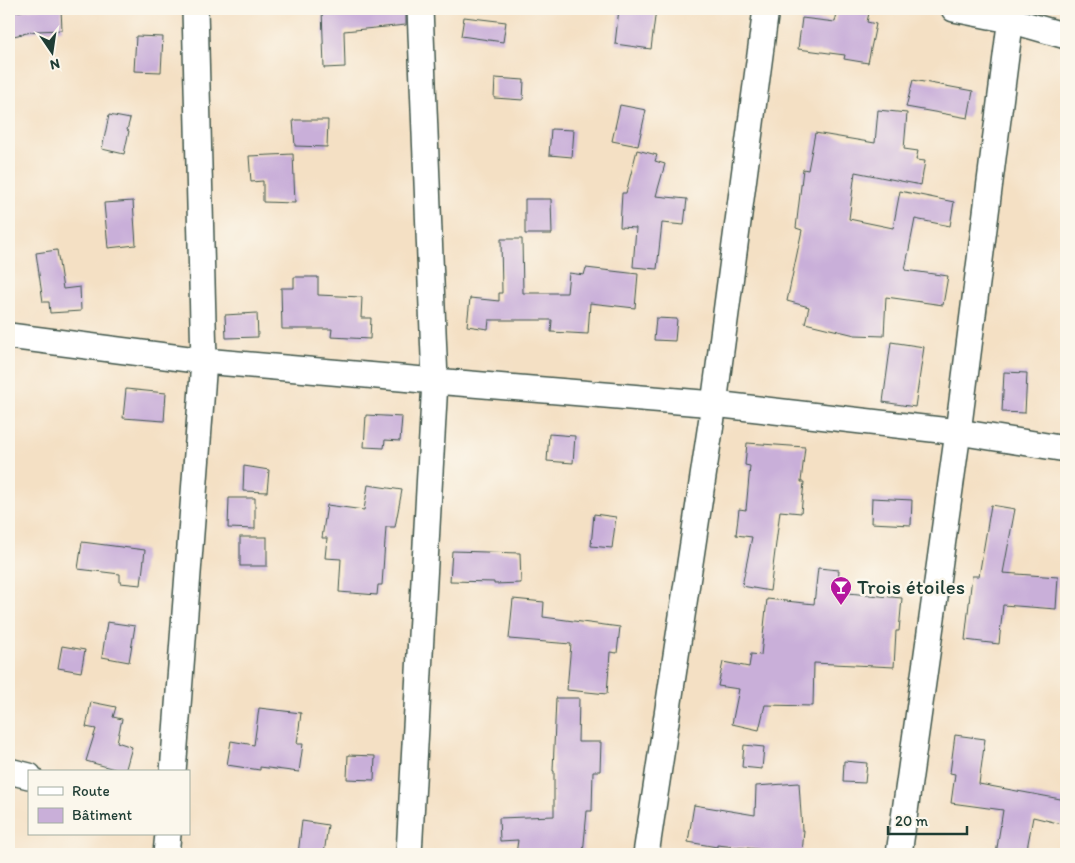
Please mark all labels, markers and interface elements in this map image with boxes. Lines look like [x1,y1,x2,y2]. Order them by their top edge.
north arrow [28,28,78,78]
text: N [48,55,61,74]
place label: Trois étoiles [857,574,965,599]
bar icon: Trois étoiles [829,575,853,606]
legend [28,770,190,836]
text: Route [72,782,110,800]
scale bar [888,803,966,835]
text: Bâtiment [72,806,133,824]
text: 20 m [895,812,929,830]

